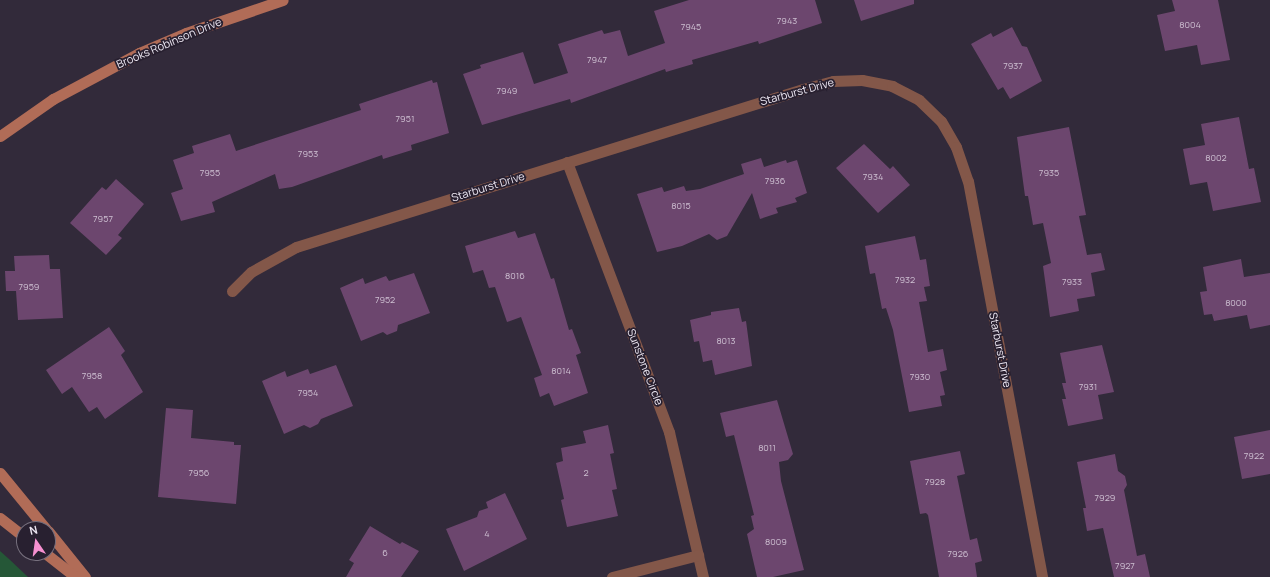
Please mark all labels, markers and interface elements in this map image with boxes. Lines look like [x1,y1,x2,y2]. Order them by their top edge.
street label: Brooks Robinson Drive [115,15,223,71]
house number: 7943 [777,16,797,26]
house number: 8004 [1179,20,1201,30]
house number: 7945 [681,22,701,32]
house number: 7947 [587,55,607,65]
house number: 7937 [1003,61,1023,71]
street label: Starburst Drive [759,76,835,108]
house number: 7949 [497,86,517,96]
house number: 7951 [396,114,414,124]
house number: 7953 [298,149,318,159]
house number: 8002 [1205,153,1227,163]
house number: 7955 [200,168,220,178]
house number: 7935 [1039,168,1059,178]
street label: Starburst Drive [450,170,526,204]
house number: 7934 [863,172,883,182]
house number: 7936 [765,176,785,186]
house number: 8015 [671,201,691,211]
house number: 7957 [93,214,113,224]
house number: 8016 [505,271,525,281]
house number: 7932 [895,275,915,285]
house number: 7933 [1062,277,1082,287]
house number: 7959 [19,282,39,292]
house number: 7952 [375,295,395,305]
house number: 8000 [1225,298,1247,308]
street label: Starburst Drive [986,311,1014,389]
street label: Sunstone Circle [624,327,666,407]
house number: 8013 [716,336,736,346]
house number: 8014 [551,366,571,376]
house number: 7958 [82,371,102,381]
house number: 7930 [910,372,930,382]
house number: 7931 [1079,382,1097,392]
house number: 7954 [298,388,318,398]
house number: 8011 [758,443,776,453]
house number: 7922 [1244,451,1264,461]
house number: 7956 [189,468,209,478]
house number: 2 [583,468,589,478]
house number: 7928 [925,477,945,487]
house number: 7929 [1095,493,1115,503]
north arrow [16,521,56,561]
text: N [28,522,39,538]
house number: 4 [484,529,490,539]
house number: 8009 [765,537,787,547]
house number: 6 [382,548,388,558]
house number: 7926 [948,549,968,559]
house number: 7927 [1115,561,1135,571]

